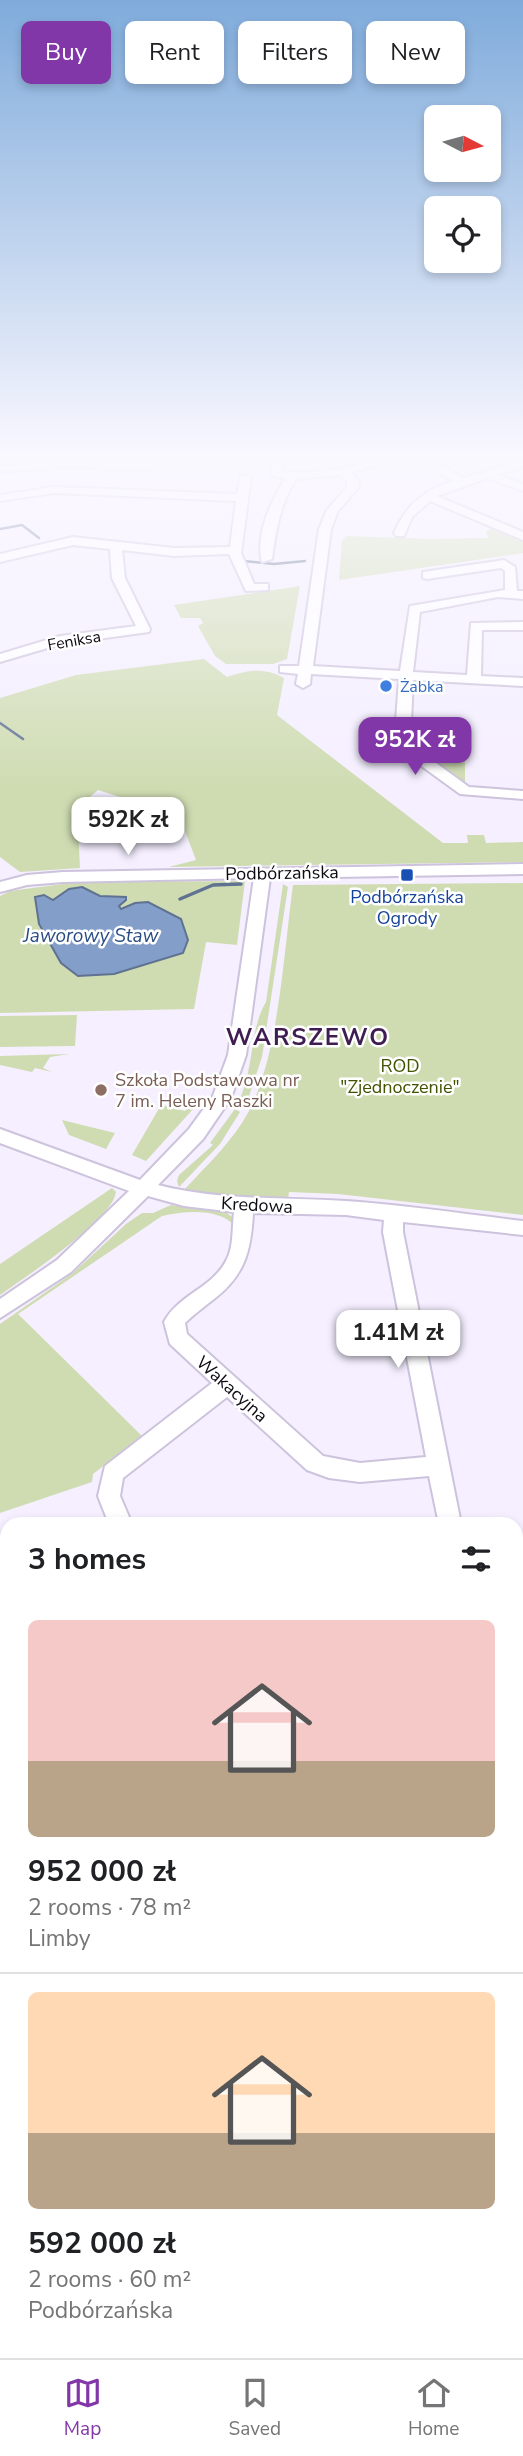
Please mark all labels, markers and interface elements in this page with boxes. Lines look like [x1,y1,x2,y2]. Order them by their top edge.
chip: Buy [21,21,111,84]
chip: Rent [125,21,224,84]
chip: Filters [238,21,352,84]
chip: New [366,21,465,84]
north arrow [424,105,500,182]
map controls [424,105,501,273]
button: locate [424,196,501,273]
street label: Feniksa [46,625,103,656]
place label: Żabka [400,676,443,698]
marker: Żabka [378,678,394,694]
pin: 952K zł [350,718,480,777]
text: 952K zł [374,724,456,755]
pin: 592K zł [63,798,193,857]
text: 592K zł [87,804,169,835]
street label: Podbórzańska [225,860,339,886]
marker: Podbórzańska Ogrody [399,867,415,883]
place label: Podbórzańska Ogrody [350,885,464,930]
water label: Jaworowy Staw [23,923,159,949]
district label: WARSZEWO [226,1021,390,1053]
park label: ROD "Zjednoczenie" [340,1054,460,1099]
place label: Szkoła Podstawowa nr 7 im. Heleny Raszki [115,1068,300,1113]
marker: Szkoła Podstawowa nr 7 im. Heleny Raszki [93,1082,109,1098]
street label: Kredowa [220,1191,294,1219]
pin: 1.41M zł [326,1310,470,1370]
text: 1.41M zł [352,1317,444,1348]
street label: Wakacyjna [191,1350,273,1428]
text: 3 homes [28,1539,146,1580]
icon: filters [457,1540,495,1578]
icon: home [199,1665,325,1791]
text: 952 000 zł [28,1851,176,1892]
text: 2 rooms · 78 m² [28,1892,191,1923]
text: Limby [28,1923,91,1954]
icon: home [199,2037,325,2163]
text: 592 000 zł [28,2223,176,2264]
text: 2 rooms · 60 m² [28,2264,191,2295]
text: Podbórzańska [28,2295,173,2326]
tab: Map [64,2374,102,2442]
tab: Saved [229,2374,281,2442]
tab: Home [408,2374,459,2442]

